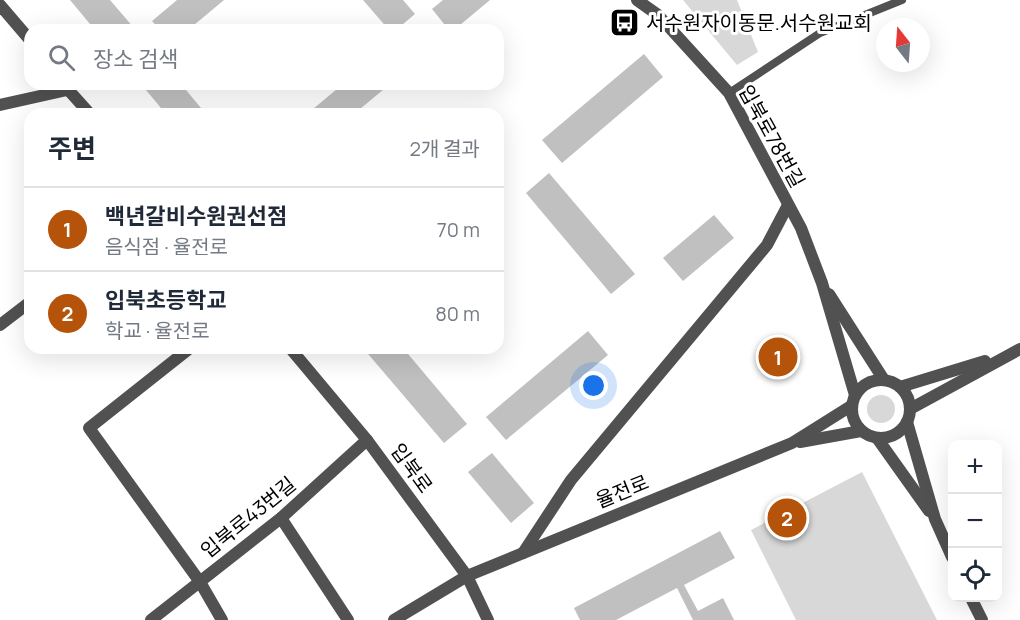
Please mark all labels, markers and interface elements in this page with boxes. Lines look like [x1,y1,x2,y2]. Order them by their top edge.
bus stop icon: 서수원자이동문.서수원교회 [609,6,641,38]
place label: 서수원자이동문.서수원교회 [646,9,872,36]
north arrow [876,18,930,72]
search box [24,24,504,90]
icon: search [45,41,78,74]
text: 장소 검색 [93,44,178,74]
street label: 입북로78번길 [733,80,811,192]
text: 주변 [48,130,96,166]
text: 2개 결과 [409,135,480,162]
text: 백년갈비수원권선점 [105,201,287,231]
text: 1 [63,216,72,243]
text: 70 m [437,216,480,243]
text: 음식점 · 율전로 [105,233,228,260]
text: 입북초등학교 [105,285,226,315]
text: 2 [62,300,73,327]
text: 80 m [435,300,480,327]
text: 학교 · 율전로 [105,317,210,344]
pin: 1 [758,334,798,380]
your location [579,371,608,400]
street label: 입북로 [385,438,439,498]
map controls [948,440,1002,602]
button: + [948,440,1002,494]
street label: 율전로 [591,468,653,514]
street label: 입북로43번길 [195,470,301,564]
button: − [948,494,1002,548]
pin: 2 [768,496,806,540]
button: locate [948,548,1002,602]

